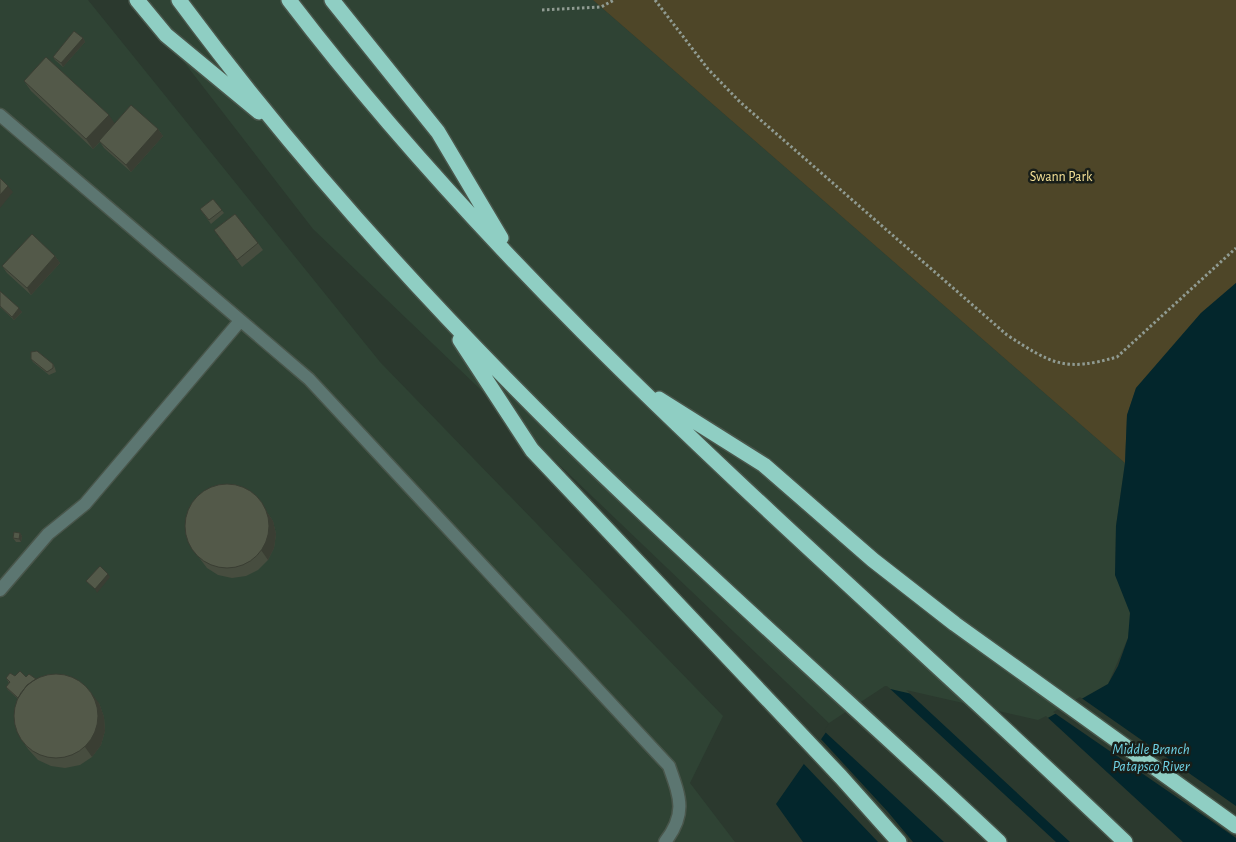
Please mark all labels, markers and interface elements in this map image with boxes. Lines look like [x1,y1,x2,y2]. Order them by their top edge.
park label: Swann Park [1030,170,1093,184]
water label: Middle Branch Patapsco River [1112,742,1191,774]

